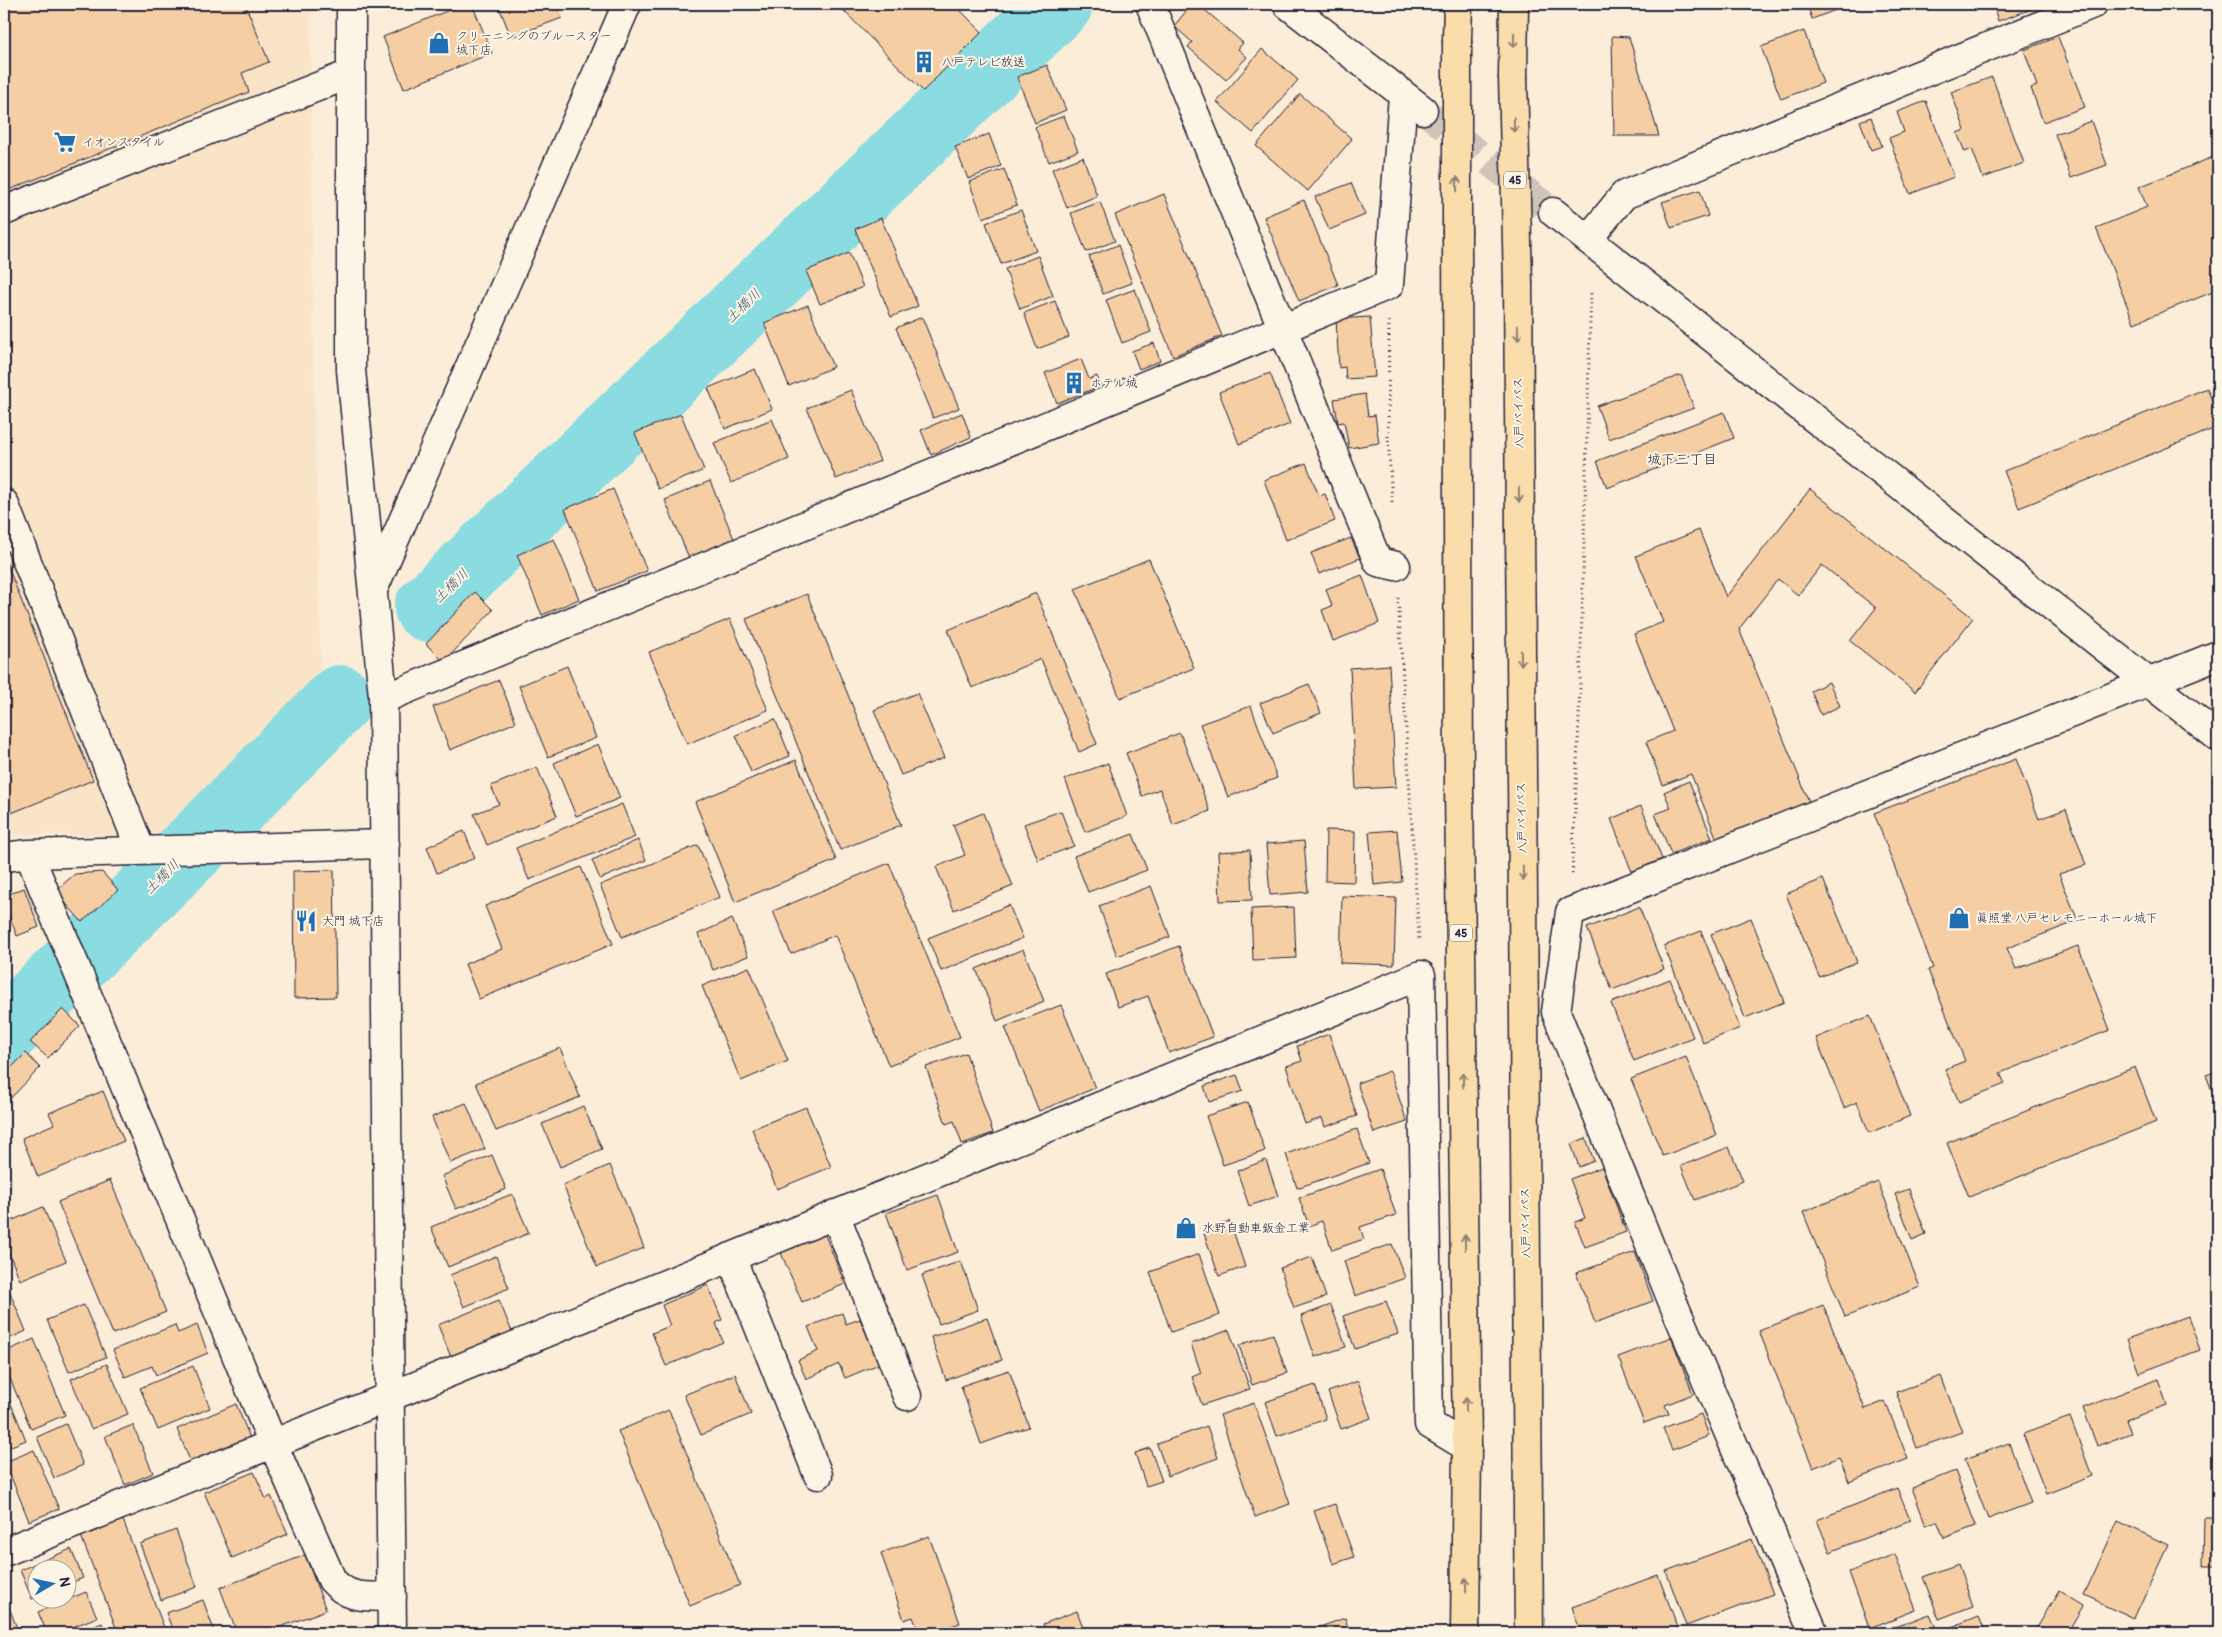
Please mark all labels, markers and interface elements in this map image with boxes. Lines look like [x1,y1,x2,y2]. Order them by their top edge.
place label: クリーニングのブルースター 城下店 [456,29,611,58]
shop icon: クリーニングのブルースター 城下店 [426,30,452,56]
one-way arrow [1509,32,1519,48]
building icon: 八戸テレビ放送 [911,49,937,75]
place label: 八戸テレビ放送 [941,55,1025,70]
one-way arrow [1509,116,1519,133]
supermarket icon: イオンスタイル [52,129,78,155]
place label: イオンスタイル [82,135,165,150]
road number: 45 [1504,172,1526,188]
one-way arrow [1452,176,1462,192]
water label: 土橋川 [722,285,764,327]
one-way arrow [1513,324,1523,340]
building icon: ホテル城 [1061,370,1087,396]
place label: ホテル城 [1090,376,1138,391]
street label: 八戸バイパス [1511,377,1527,449]
district label: 城下三丁目 [1647,451,1717,468]
one-way arrow [1514,486,1524,503]
water label: 土橋川 [430,565,472,607]
one-way arrow [1516,649,1526,665]
street label: 八戸バイパス [1514,782,1530,854]
water label: 土橋川 [141,856,183,898]
one-way arrow [1518,864,1528,880]
shop icon: 眞照堂 八戸セレモニーホール城下 [1946,905,1972,931]
restaurant icon: 大門 城下店 [293,908,319,934]
place label: 眞照堂 八戸セレモニーホール城下 [1976,911,2158,926]
place label: 大門 城下店 [322,914,385,929]
road number: 45 [1450,924,1472,941]
one-way arrow [1458,1072,1468,1088]
street label: 八戸バイパス [1518,1187,1534,1259]
shop icon: 水野自動車鈑金工業 [1173,1215,1199,1241]
place label: 水野自動車鈑金工業 [1202,1221,1310,1236]
one-way arrow [1460,1234,1469,1250]
one-way arrow [1461,1397,1471,1413]
north arrow [28,1560,78,1610]
text: N [55,1576,73,1588]
one-way arrow [1461,1577,1471,1593]

